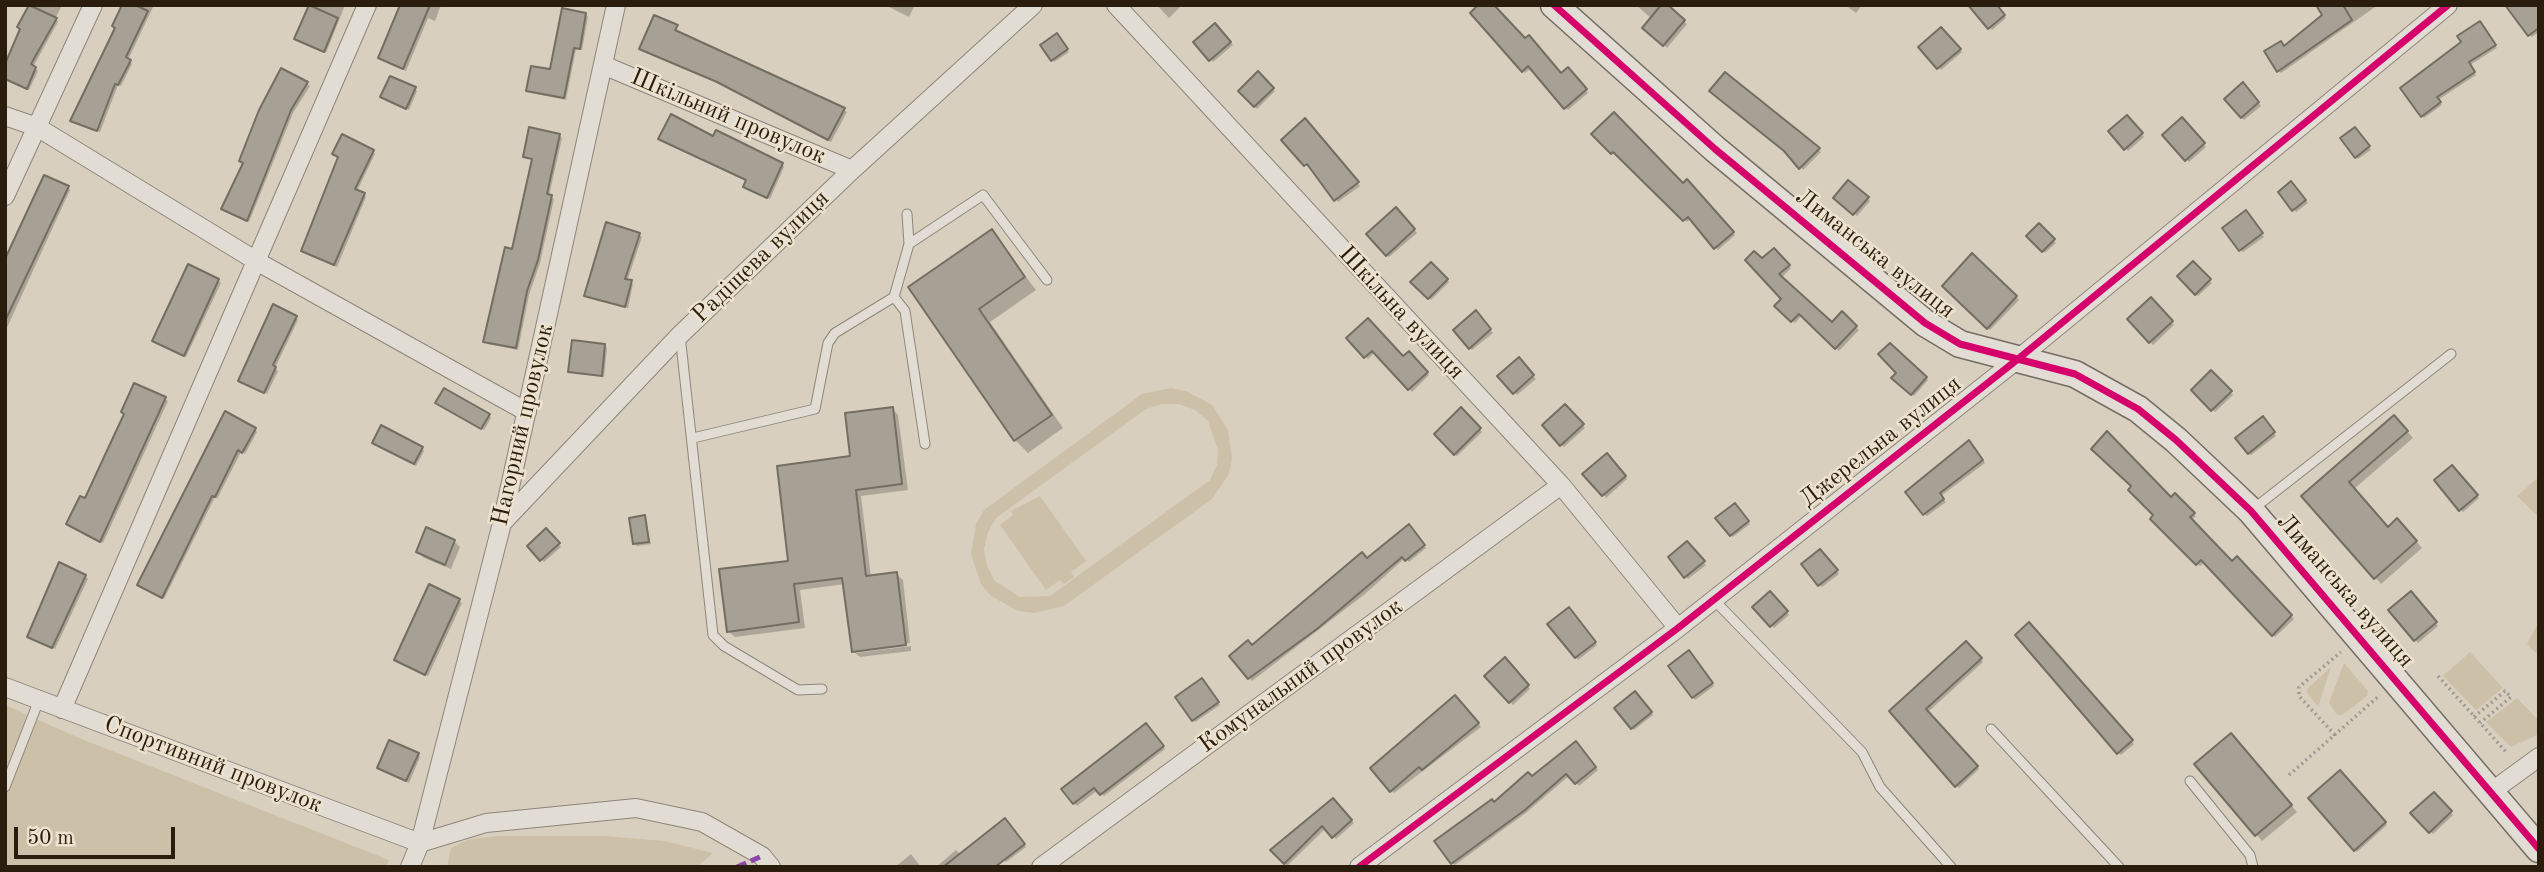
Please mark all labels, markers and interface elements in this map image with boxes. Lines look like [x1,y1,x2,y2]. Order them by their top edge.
street label: Шкільний провулок [626,63,830,171]
street label: Лиманська вулиця [1789,183,1961,325]
street label: Радіщева вулиця [686,184,836,330]
street label: Шкільна вулиця [1332,240,1470,386]
street label: Нагорний провулок [486,321,560,529]
street label: Джерельна вулиця [1795,370,1967,514]
street label: Лиманська вулиця [2270,508,2420,674]
street label: Комунальний провулок [1193,592,1409,760]
street label: Спортивний провулок [100,710,326,820]
scale bar [18,812,178,856]
text: 50 m [27,828,74,849]

